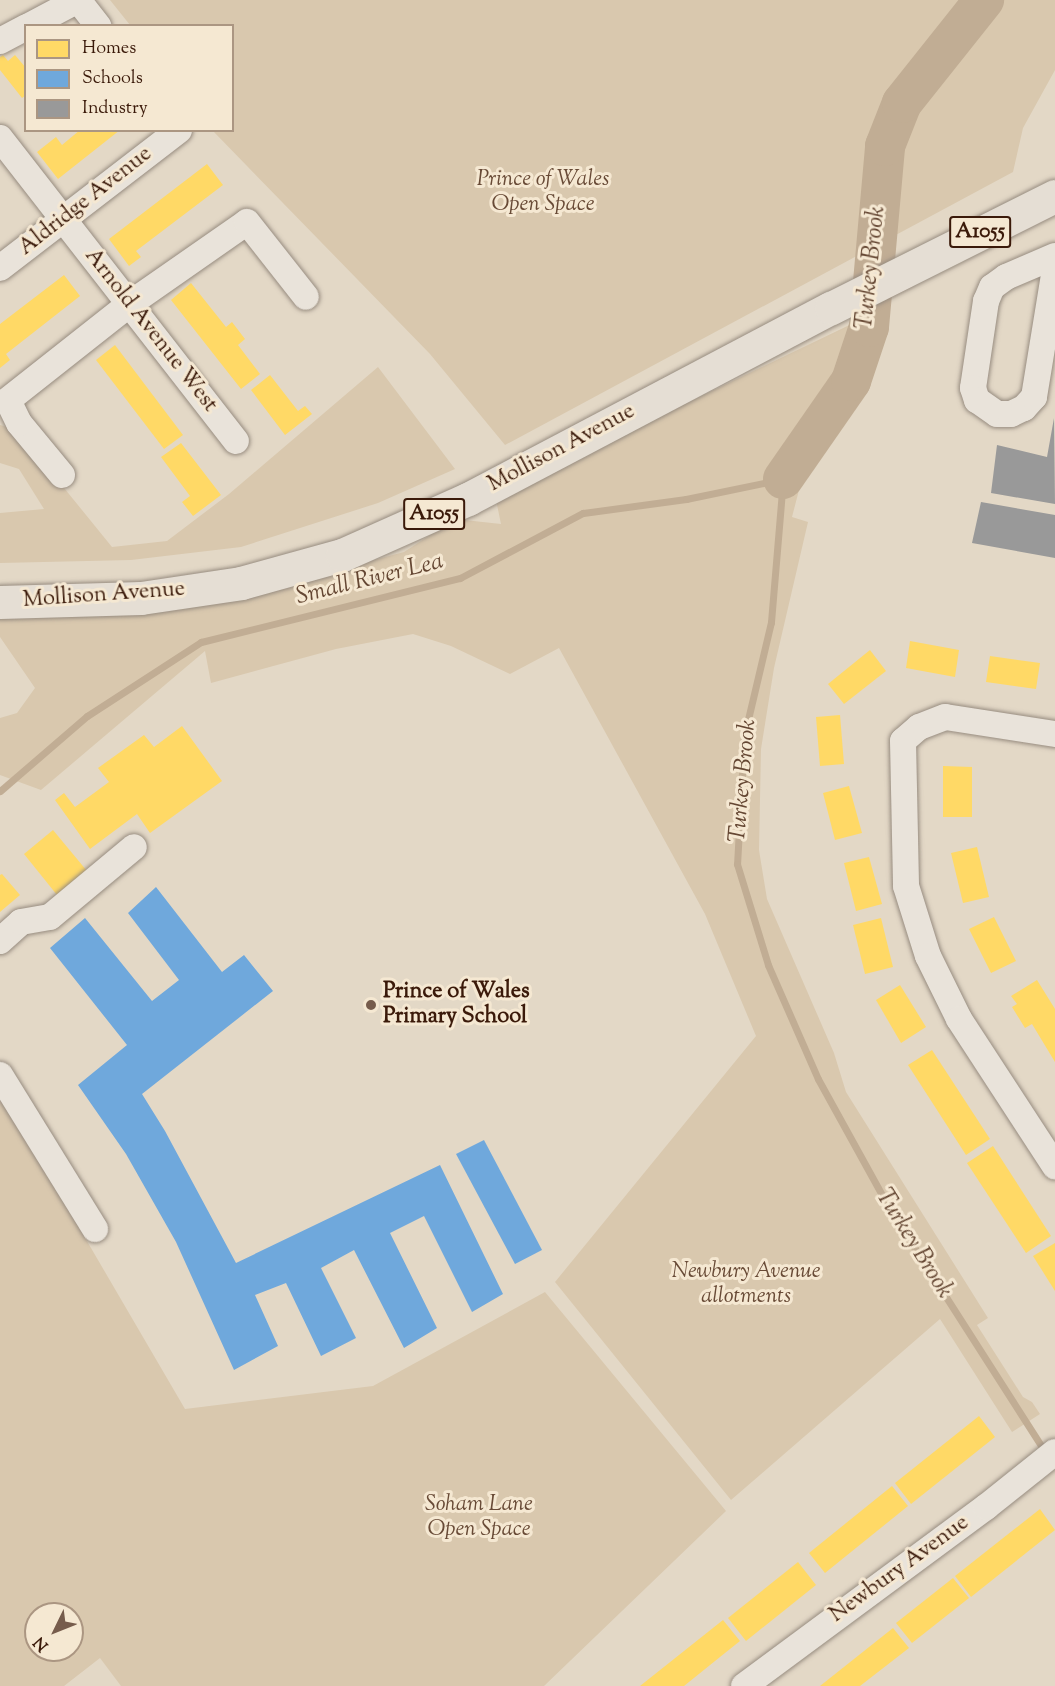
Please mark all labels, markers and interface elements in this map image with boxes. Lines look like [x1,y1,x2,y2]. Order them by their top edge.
legend [24,24,234,132]
text: Homes [82,36,136,62]
text: Schools [82,66,143,92]
text: Industry [82,96,148,122]
street label: Aldridge Avenue [14,142,158,262]
park label: Prince of Wales Open Space [477,167,609,218]
water label: Turkey Brook [851,205,893,331]
road number: A1055 [948,214,1012,250]
street label: Arnold Avenue West [78,244,222,418]
street label: Mollison Avenue [484,399,640,499]
road number: A1055 [402,496,466,532]
water label: Small River Lea [293,548,447,612]
street label: Mollison Avenue [22,577,186,615]
water label: Turkey Brook [724,718,764,844]
place label: Prince of Wales Primary School [383,979,530,1030]
marker: Prince of Wales Primary School [364,998,378,1012]
water label: Turkey Brook [868,1184,958,1304]
park label: Newbury Avenue allotments [671,1259,821,1310]
park label: Soham Lane Open Space [425,1492,533,1544]
street label: Newbury Avenue [825,1511,975,1629]
north arrow [24,1602,84,1662]
text: N [29,1631,55,1656]

